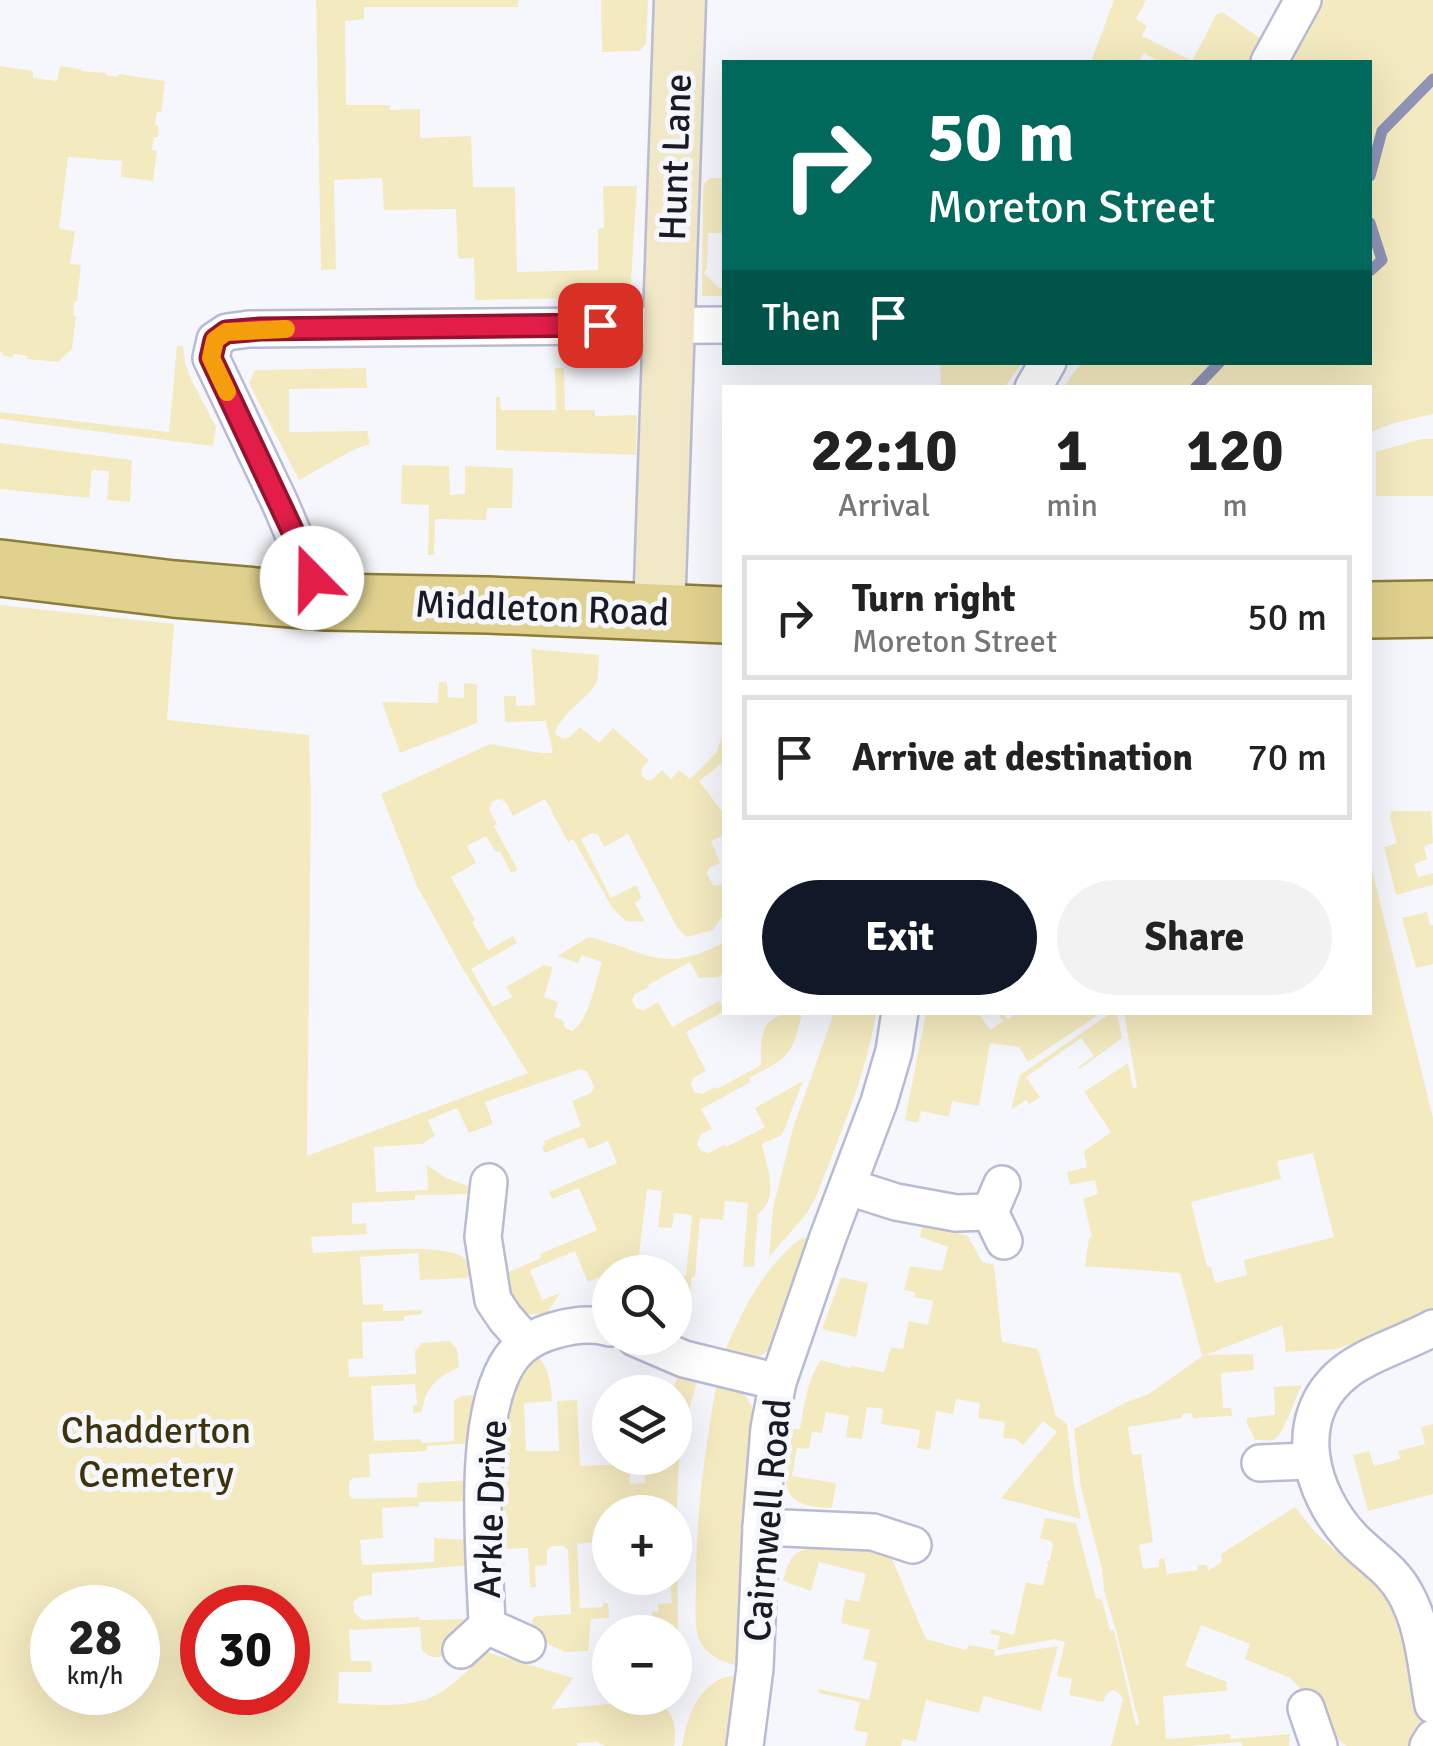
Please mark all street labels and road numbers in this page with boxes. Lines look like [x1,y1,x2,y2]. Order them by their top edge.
street label: Hunt Lane [649,73,702,241]
street label: Middleton Road [414,581,670,636]
street label: Cairnwell Road [733,1396,802,1644]
street label: Arkle Drive [464,1419,517,1599]

